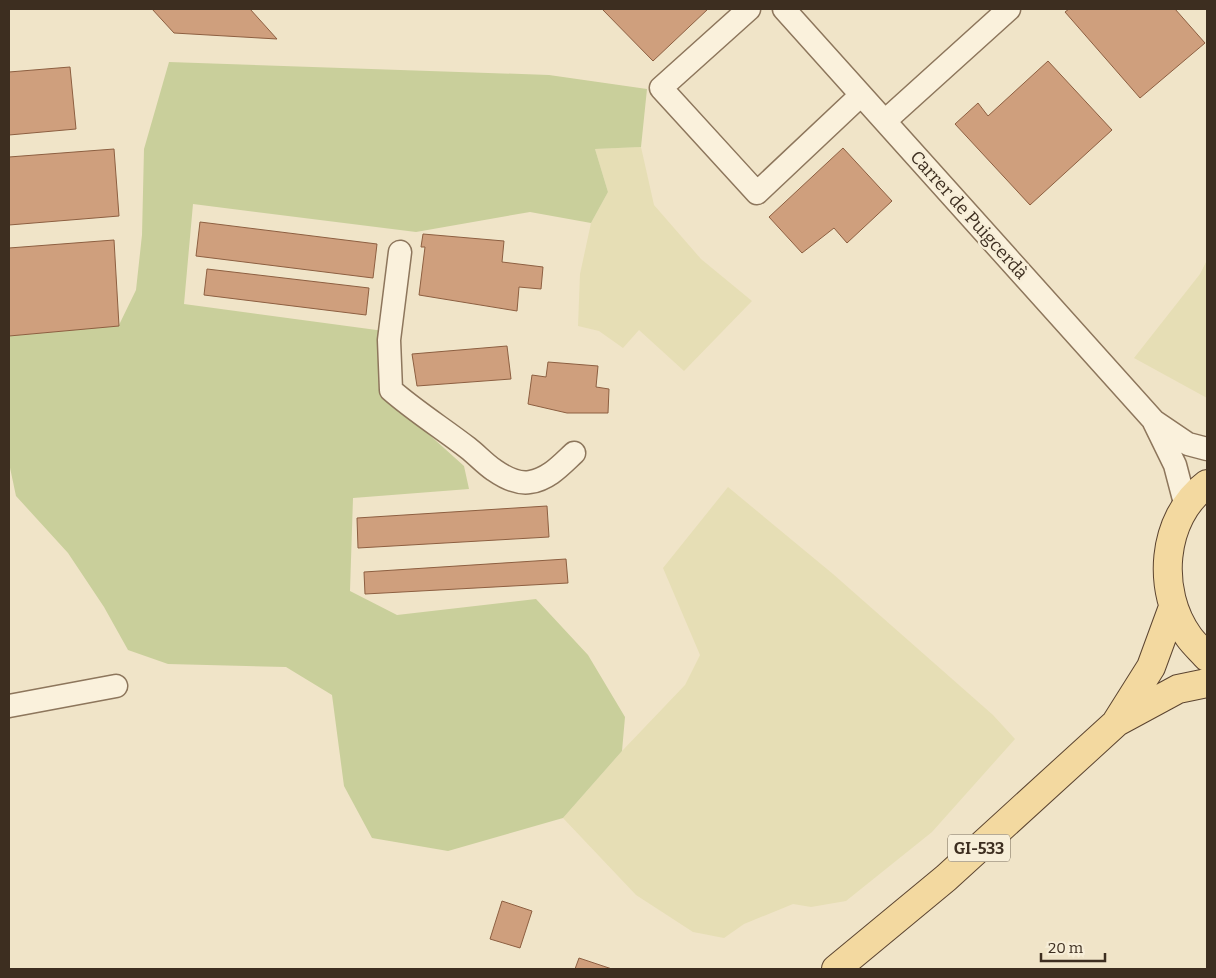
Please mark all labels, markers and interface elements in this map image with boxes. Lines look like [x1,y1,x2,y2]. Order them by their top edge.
street label: Carrer de Puigcerdà [906,146,1033,284]
road number: GI-533 [948,834,1010,861]
scale bar [1041,930,1105,962]
text: 20 m [1048,939,1084,957]

